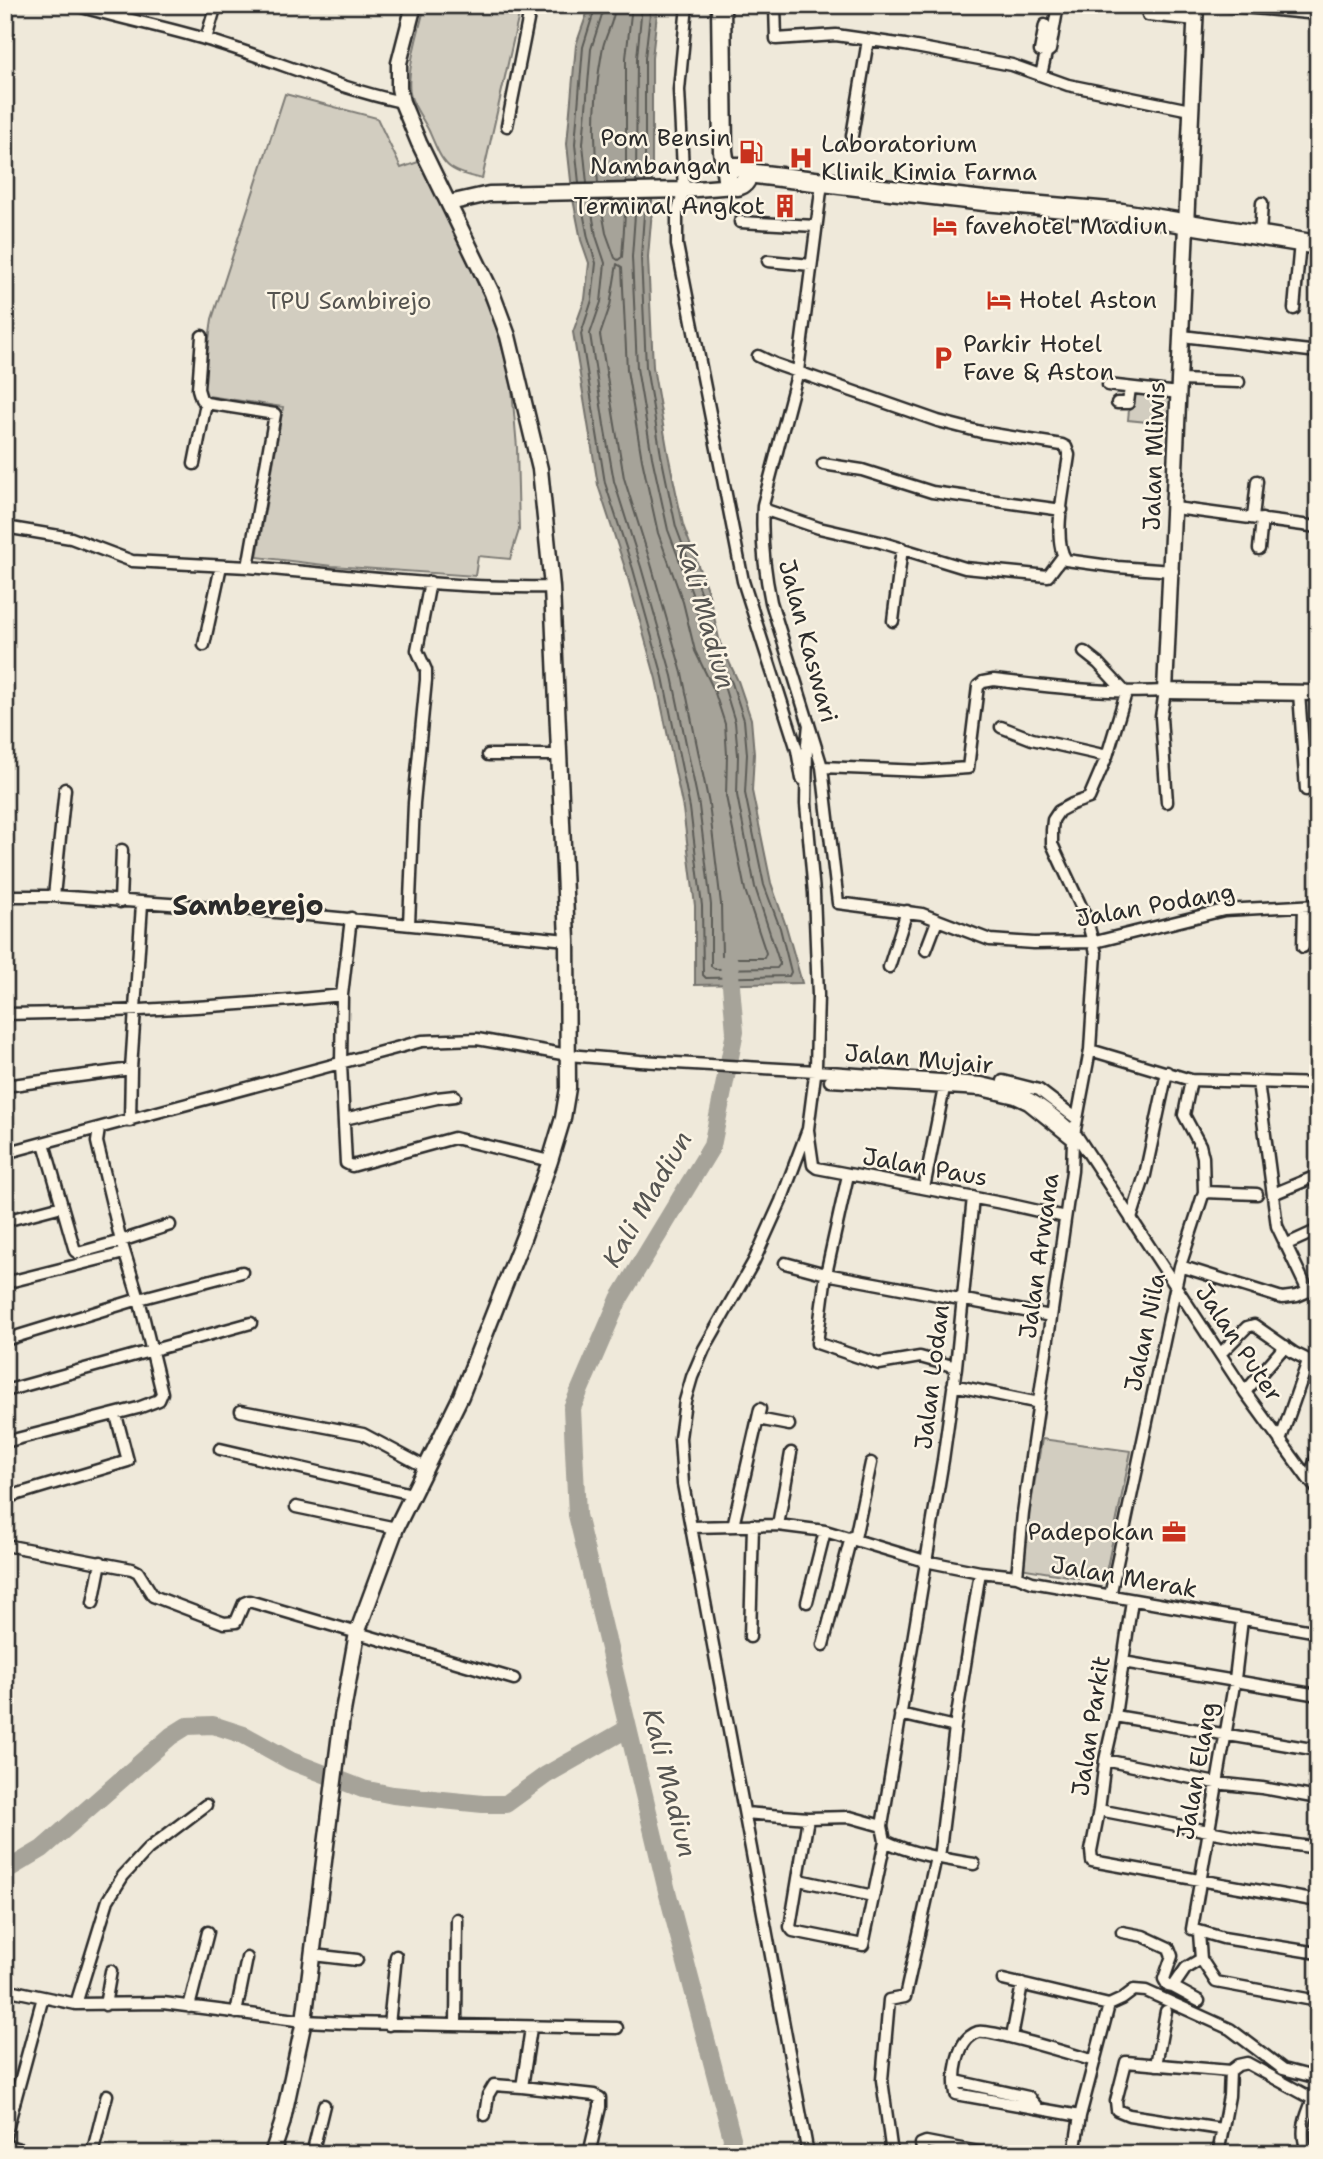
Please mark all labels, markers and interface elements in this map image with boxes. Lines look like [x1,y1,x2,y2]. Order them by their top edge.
place label: Pom Bensin Nambangan [590,122,731,182]
place label: Laboratorium Klinik Kimia Farma [821,128,1037,188]
fuel station icon: Pom Bensin Nambangan [737,138,765,166]
hospital icon: Laboratorium Klinik Kimia Farma [787,144,815,172]
place label: Terminal Angkot [574,190,765,222]
building icon: Terminal Angkot [771,192,799,220]
place label: favehotel Madiun [965,210,1168,242]
hotel icon: favehotel Madiun [931,212,959,240]
place label: Hotel Aston [1019,284,1157,316]
park label: TPU Sambirejo [267,285,431,317]
hotel icon: Hotel Aston [985,286,1013,314]
place label: Parkir Hotel Fave & Aston [963,328,1114,388]
parking icon: Parkir Hotel Fave & Aston [929,344,957,372]
street label: Jalan Mliwis [1135,381,1173,531]
water label: Kali Madiun [669,537,744,693]
street label: Jalan Kaswari [771,556,845,726]
street label: Jalan Podang [1073,875,1237,935]
district label: Samberejo [172,886,324,924]
street label: Jalan Mujair [843,1037,995,1081]
water label: Kali Madiun [593,1124,700,1273]
street label: Jalan Paus [860,1140,990,1194]
street label: Jalan Arwana [1012,1171,1066,1341]
street label: Jalan Nila [1117,1269,1173,1394]
street label: Jalan Puter [1188,1278,1290,1408]
street label: Jalan Lodan [907,1303,957,1451]
place label: Padepokan [1028,1516,1154,1548]
office icon: Padepokan [1160,1518,1188,1546]
street label: Jalan Merak [1048,1548,1200,1606]
street label: Jalan Parkit [1064,1653,1118,1799]
street label: Jalan Elang [1169,1699,1225,1843]
water label: Kali Madiun [635,1705,706,1861]

